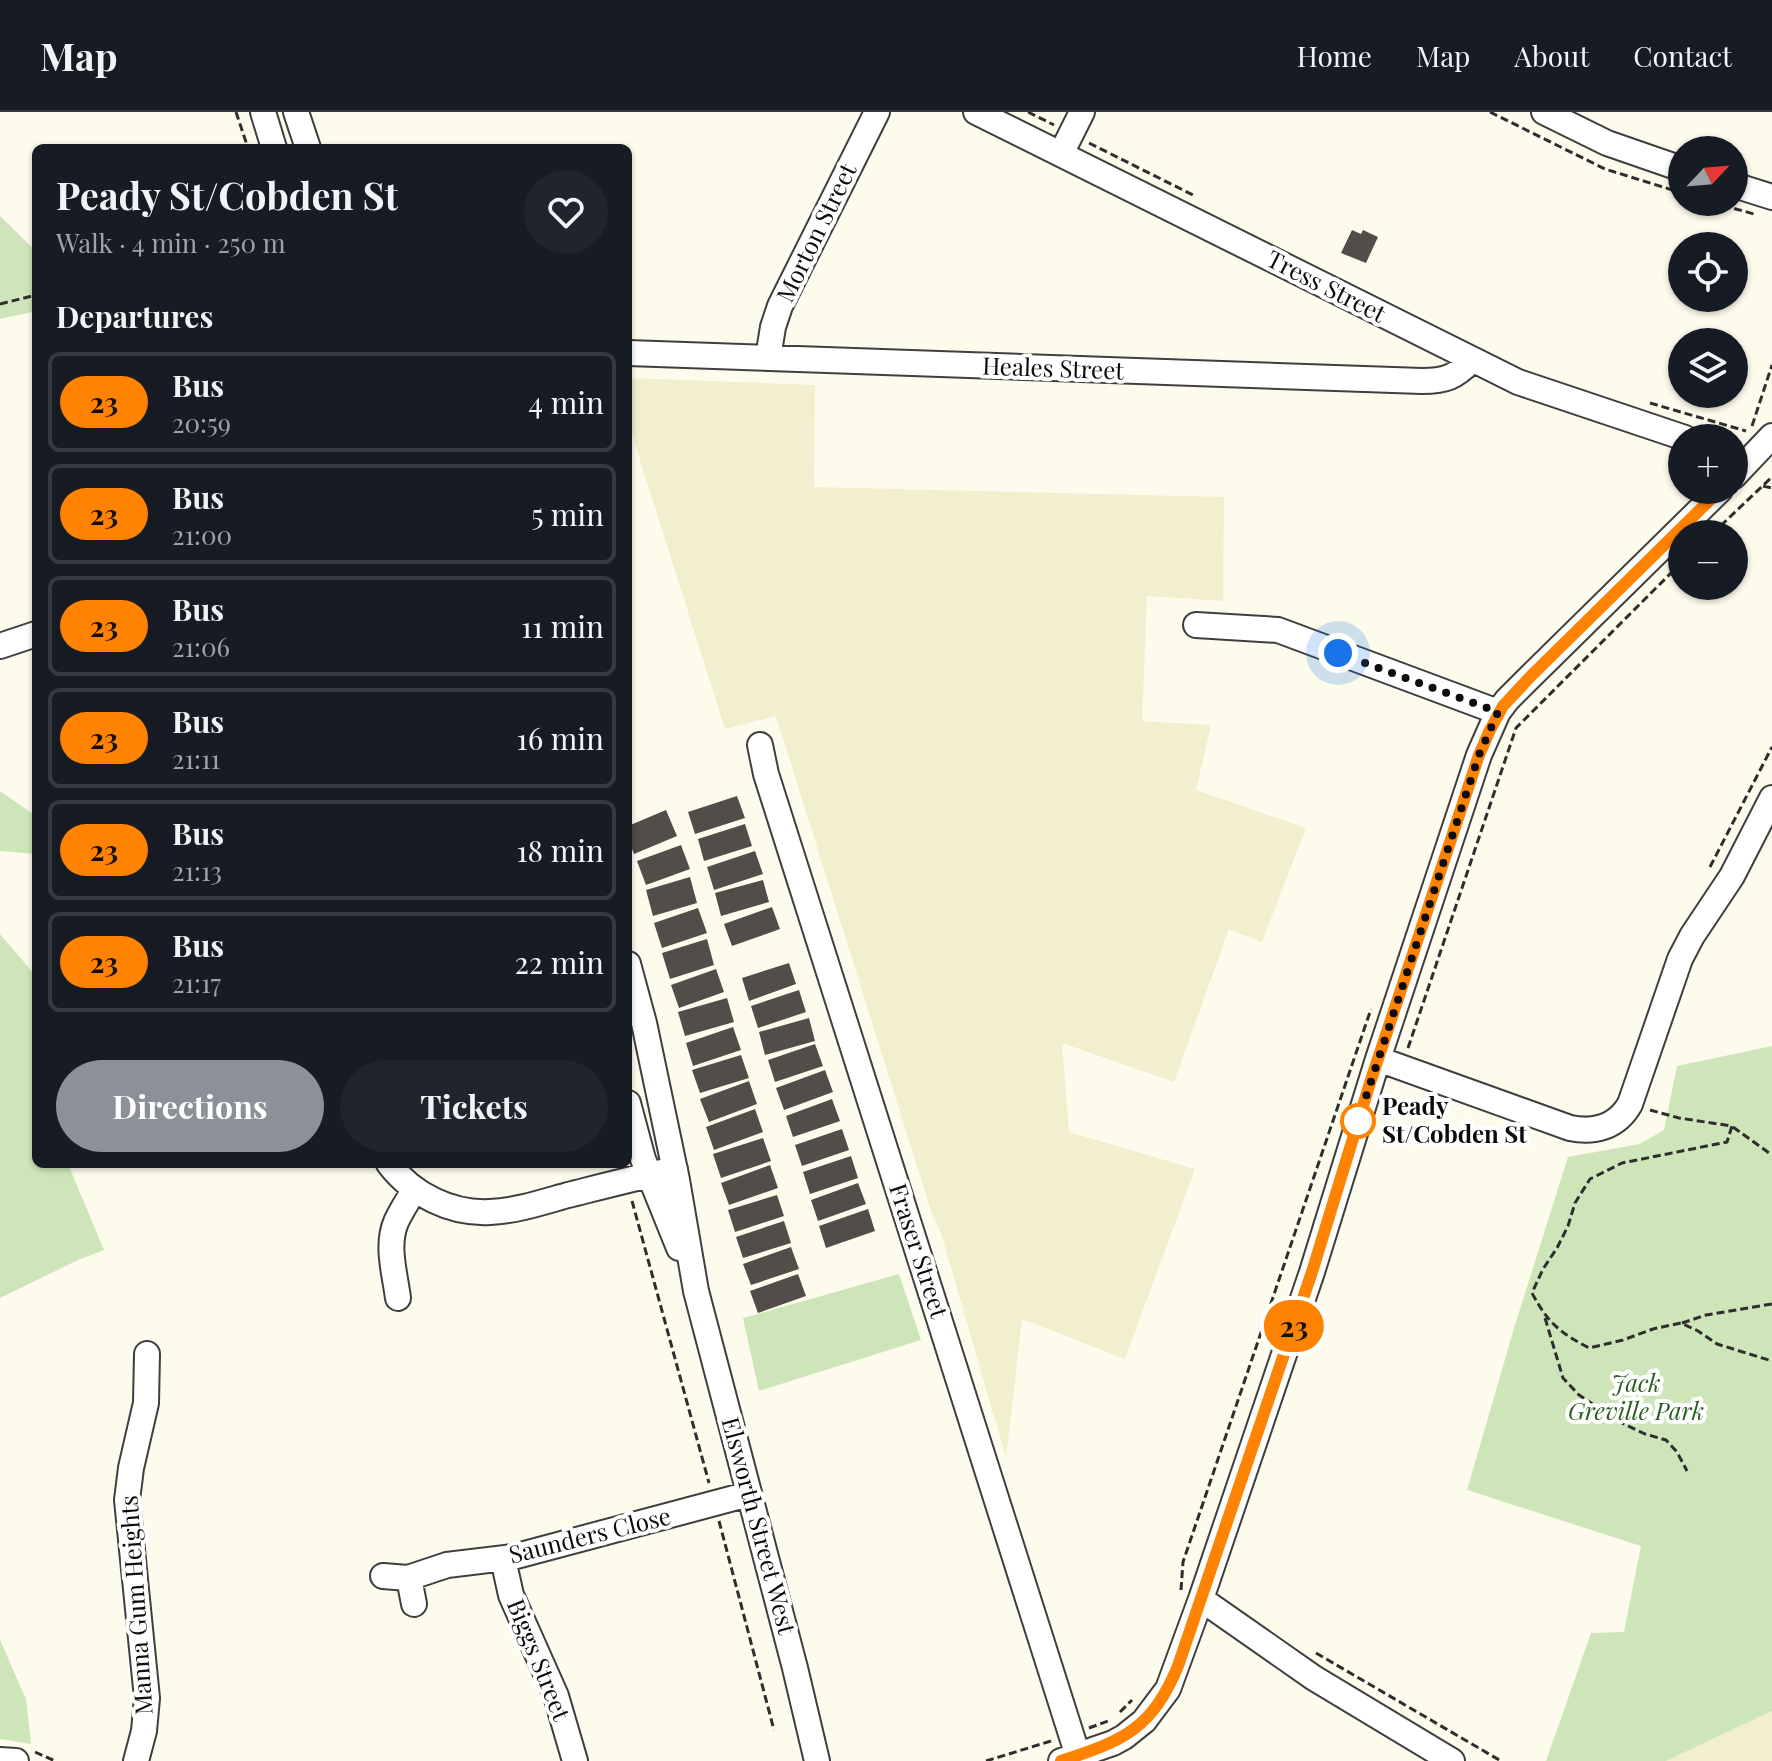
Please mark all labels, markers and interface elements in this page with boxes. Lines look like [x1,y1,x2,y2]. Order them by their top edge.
text: Map [40,30,117,81]
text: Home [1297,37,1372,74]
text: Map [1416,37,1470,74]
text: About [1514,37,1589,74]
text: Contact [1633,37,1732,74]
north arrow [1668,136,1748,216]
map controls [1668,136,1748,600]
street label: Morton Street [768,157,863,307]
text: Peady St/Cobden St [56,169,398,220]
button: heart [524,170,608,254]
text: Walk · 4 min · 250 m [56,225,286,260]
button: locate [1668,232,1748,312]
street label: Tress Street [1262,242,1392,329]
text: Departures [56,296,213,336]
button: layers [1668,328,1748,408]
street label: Heales Street [982,349,1125,385]
text: Bus [172,365,224,405]
text: 4 min [528,382,604,422]
text: 23 [90,383,118,420]
text: 20:59 [172,405,231,440]
button: + [1668,424,1748,504]
text: Bus [172,477,224,517]
text: 5 min [531,494,604,534]
text: 23 [90,495,118,532]
text: 21:00 [172,517,232,552]
button: − [1668,520,1748,600]
text: Bus [172,589,224,629]
text: 11 min [521,606,604,646]
text: 23 [90,607,118,644]
text: 21:06 [172,629,230,664]
your location [1318,633,1358,673]
text: Bus [172,701,224,741]
text: 16 min [517,718,604,758]
text: 23 [90,719,118,756]
text: 21:11 [172,741,220,776]
text: Bus [172,813,224,853]
text: 18 min [516,830,604,870]
text: 23 [90,831,118,868]
text: 21:13 [172,853,222,888]
text: Bus [172,925,224,965]
text: 22 min [514,942,604,982]
text: 23 [90,943,118,980]
text: 21:17 [172,965,221,1000]
button: Directions [56,1060,324,1152]
button: Tickets [340,1060,608,1152]
place label: Peady St/Cobden St [1382,1089,1527,1149]
marker: Peady St/Cobden St [1341,1104,1375,1138]
street label: Fraser Street [883,1179,957,1322]
line badge: 23 [1258,1300,1330,1352]
text: 23 [1280,1307,1308,1344]
park label: Jack Greville Park [1568,1366,1704,1426]
street label: Elsworth Street West [716,1413,804,1638]
street label: Manna Gum Heights [111,1494,159,1716]
street label: Saunders Close [505,1498,674,1570]
street label: Biggs Street [501,1594,579,1725]

